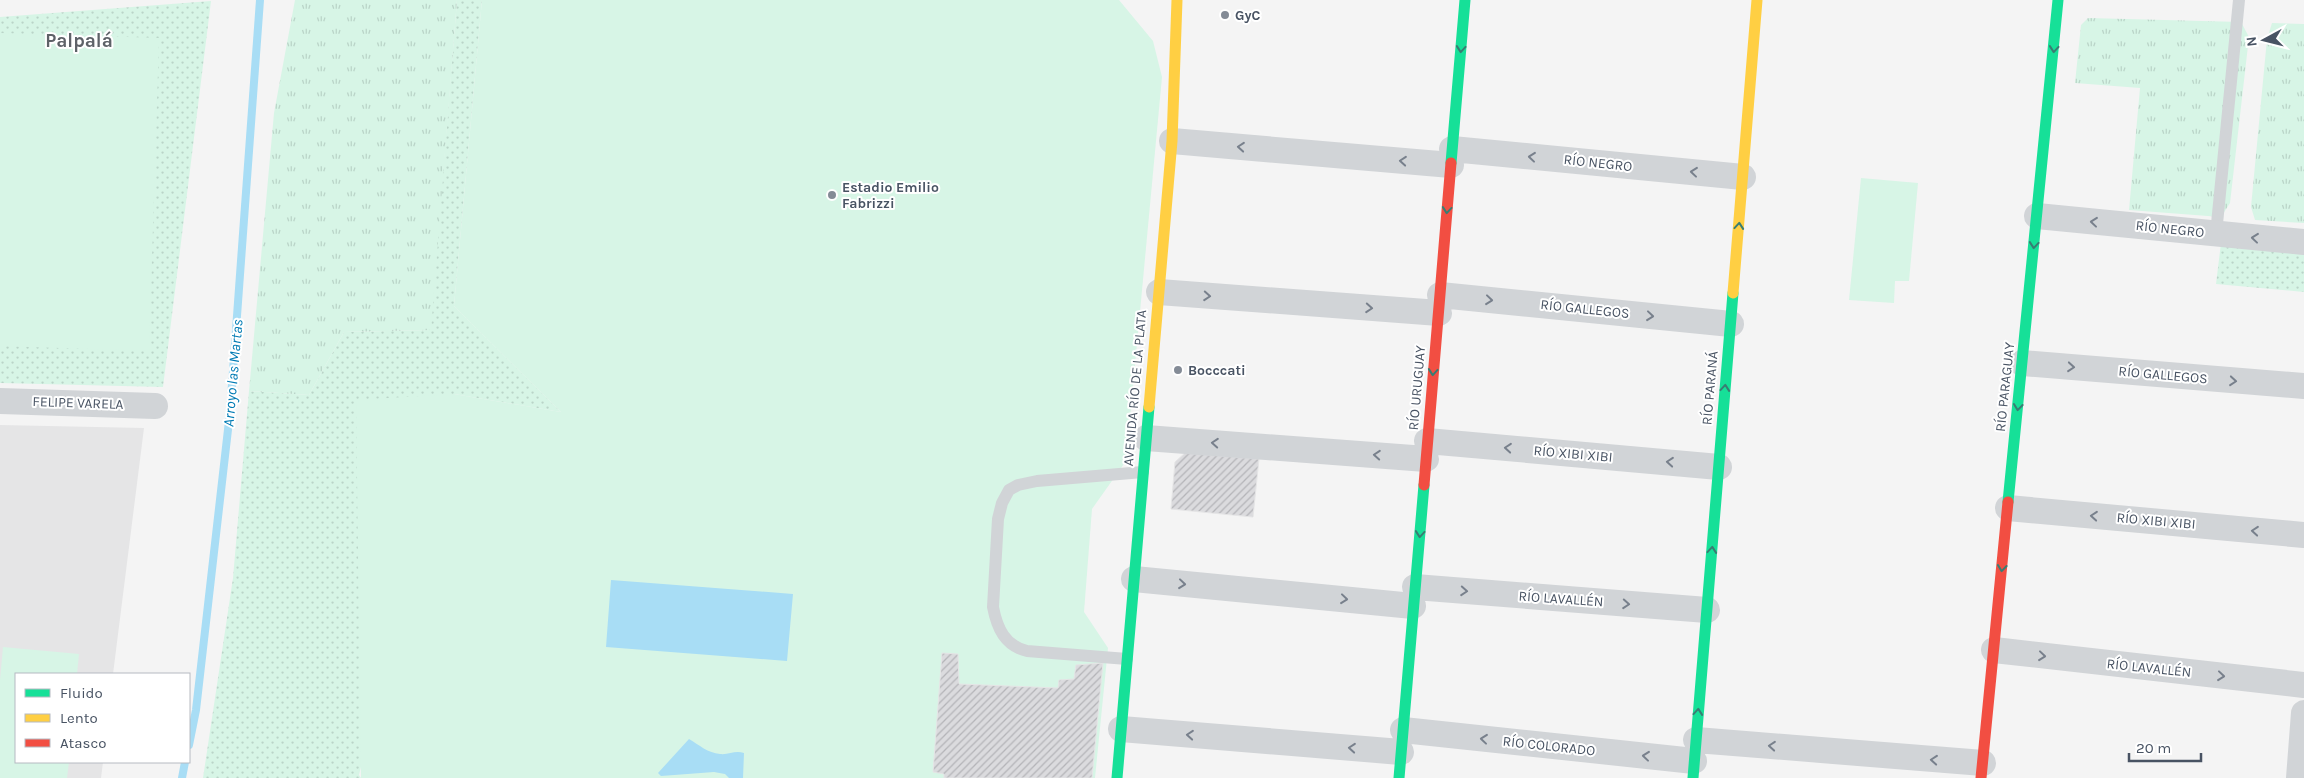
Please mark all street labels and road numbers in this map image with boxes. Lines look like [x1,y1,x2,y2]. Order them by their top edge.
street label: RÍO NEGRO [1563,150,1633,175]
street label: RÍO NEGRO [2135,216,2205,241]
street label: RÍO GALLEGOS [1540,295,1630,322]
street label: AVENIDA RÍO DE LA PLATA [1119,309,1150,467]
street label: RÍO PARAGUAY [1991,341,2018,433]
street label: RÍO URUGUAY [1404,344,1429,431]
street label: RÍO PARANÁ [1697,350,1722,426]
street label: RÍO GALLEGOS [2118,362,2208,387]
street label: FELIPE VARELA [32,393,124,413]
street label: RÍO XIBI XIBI [1533,441,1613,466]
street label: RÍO XIBI XIBI [2116,508,2196,533]
street label: RÍO LAVALLÉN [1518,587,1604,610]
street label: RÍO LAVALLÉN [2106,654,2192,681]
street label: RÍO COLORADO [1502,732,1596,759]

